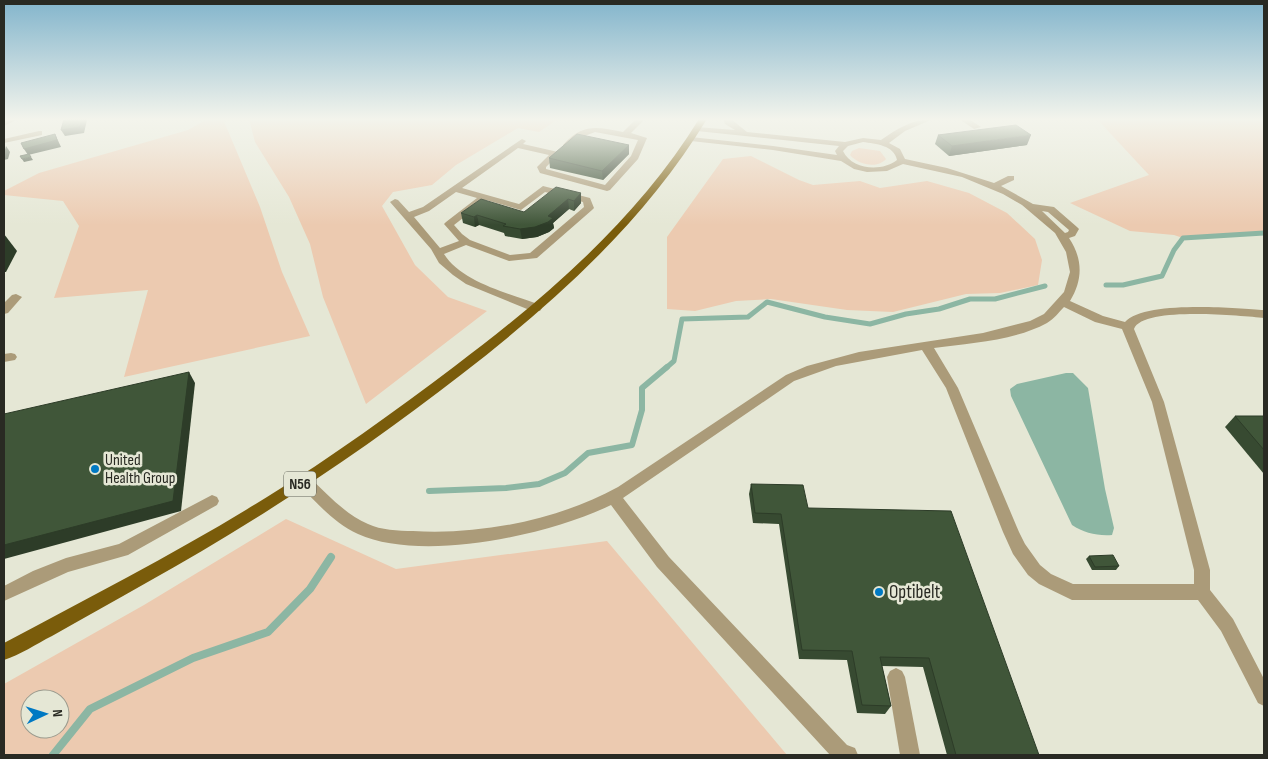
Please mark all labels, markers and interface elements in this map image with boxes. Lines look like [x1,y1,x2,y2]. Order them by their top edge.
place label: United Health Group [105,451,175,488]
marker: United Health Group [89,463,101,475]
road number: N56 [284,472,316,496]
place label: Optibelt [889,581,941,604]
marker: Optibelt [873,586,885,598]
north arrow [20,689,70,739]
text: N [49,709,66,717]

